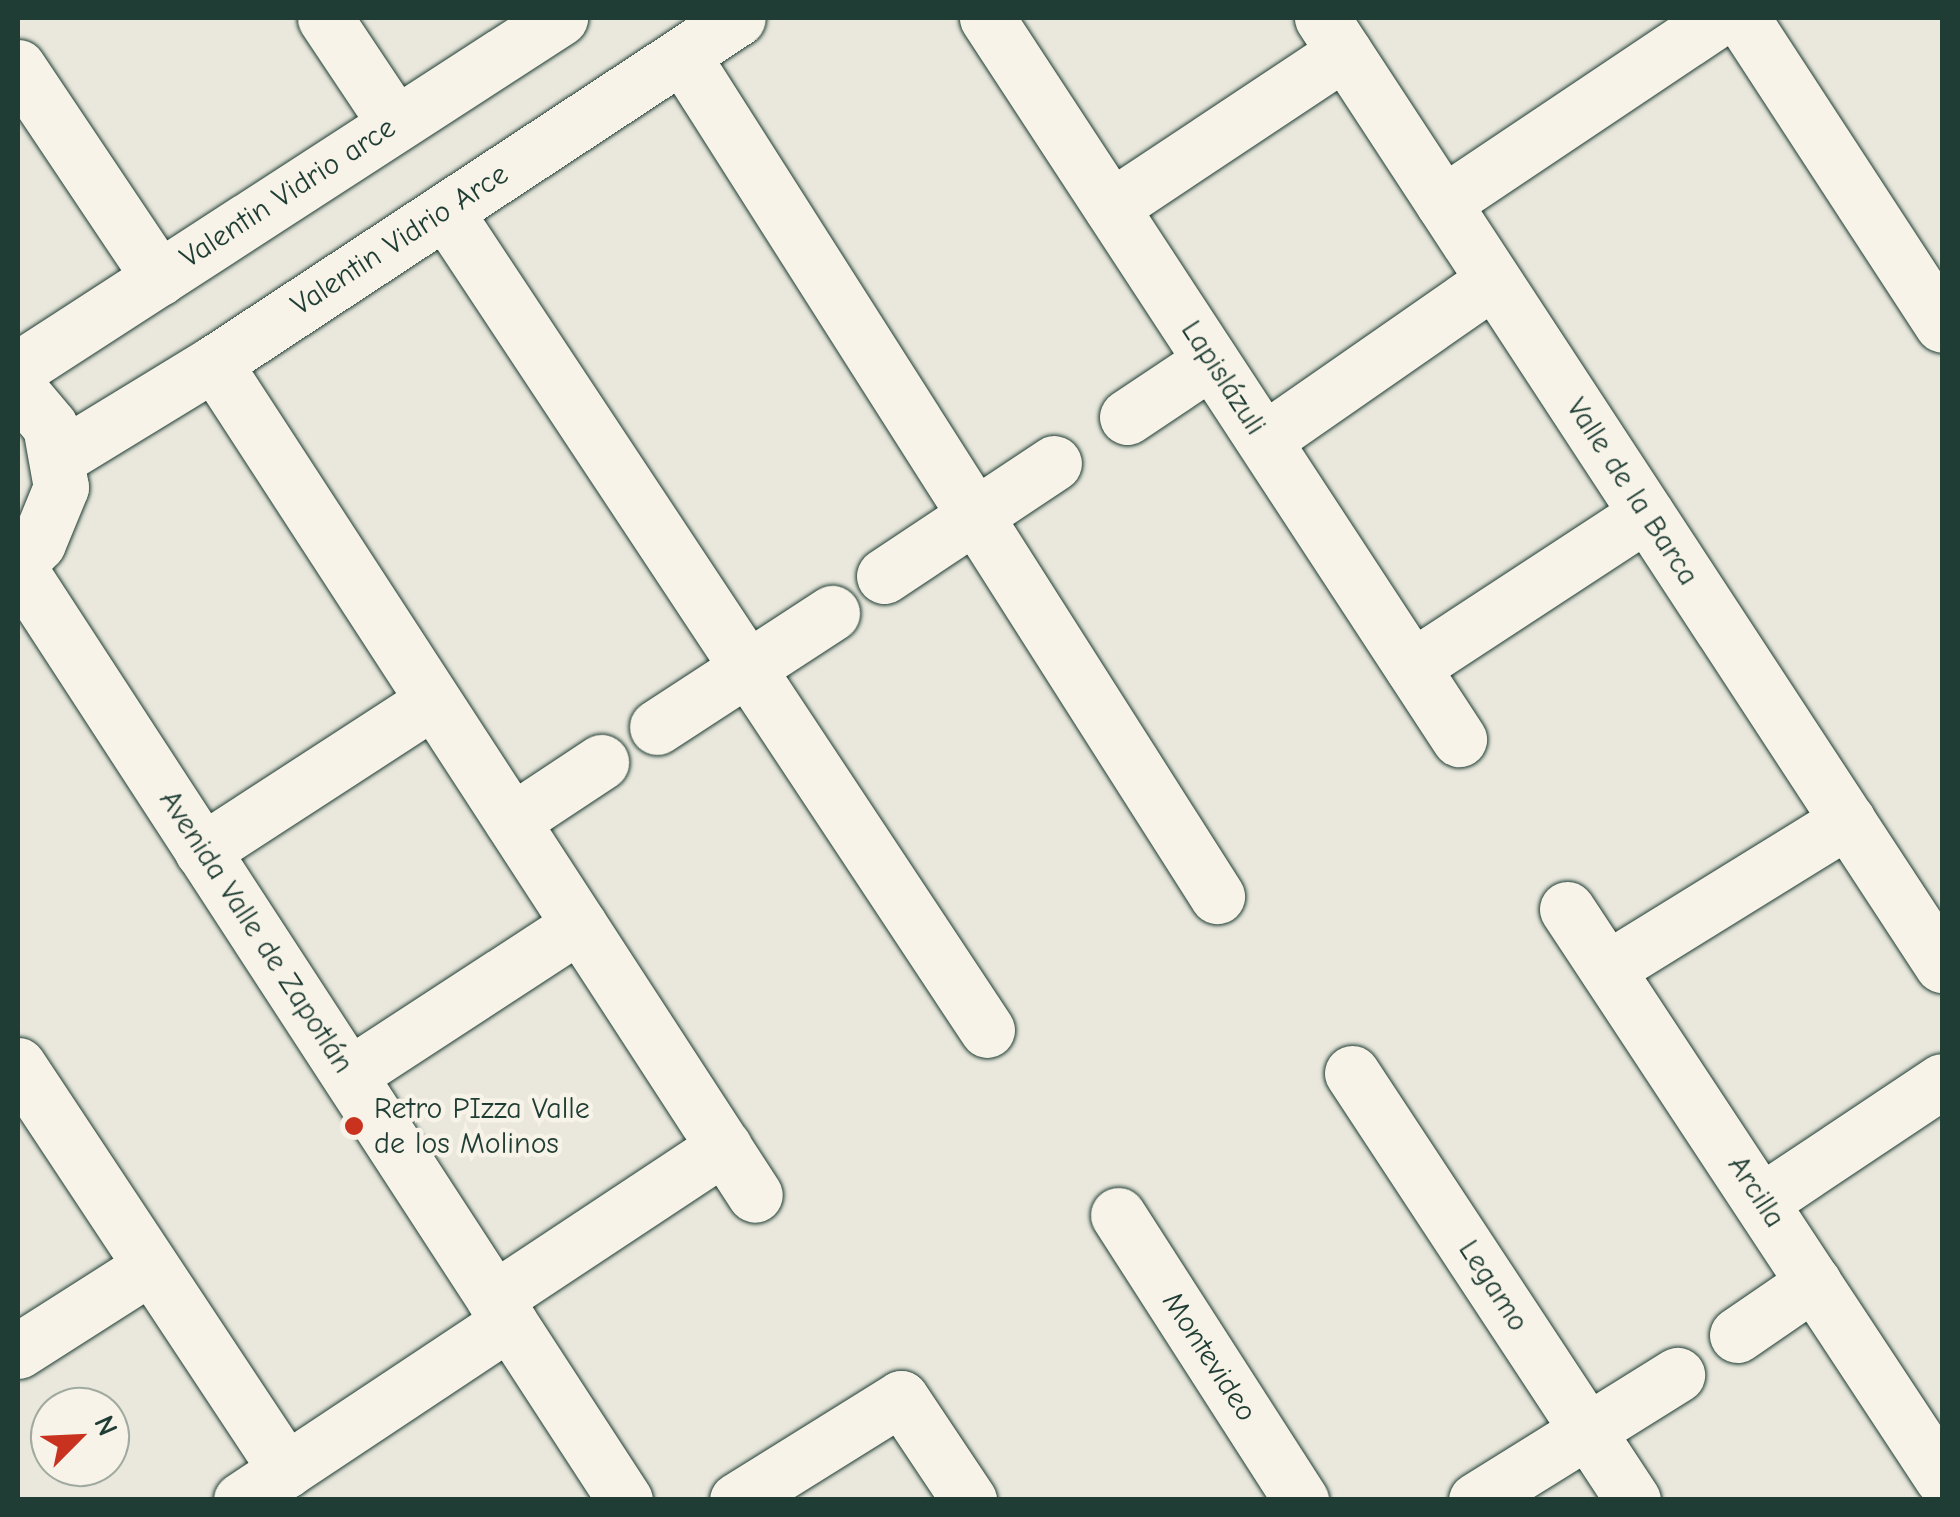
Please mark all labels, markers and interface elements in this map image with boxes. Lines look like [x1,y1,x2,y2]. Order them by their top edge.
street label: Valentin Vidrio arce [174,110,402,276]
street label: Valentin Vidrio Arce [285,156,515,324]
street label: Lapislázuli [1173,314,1273,442]
street label: Valle de la Barca [1558,392,1706,592]
street label: Avenida Valle de Zapotlán [151,784,361,1080]
place label: Retro PIzza Valle de los Molinos [374,1091,590,1162]
marker: Retro PIzza Valle de los Molinos [343,1115,365,1137]
street label: Arcilla [1720,1149,1792,1235]
street label: Legamo [1450,1234,1536,1338]
street label: Montevideo [1154,1286,1264,1428]
north arrow [30,1387,130,1487]
text: N [87,1411,124,1440]

